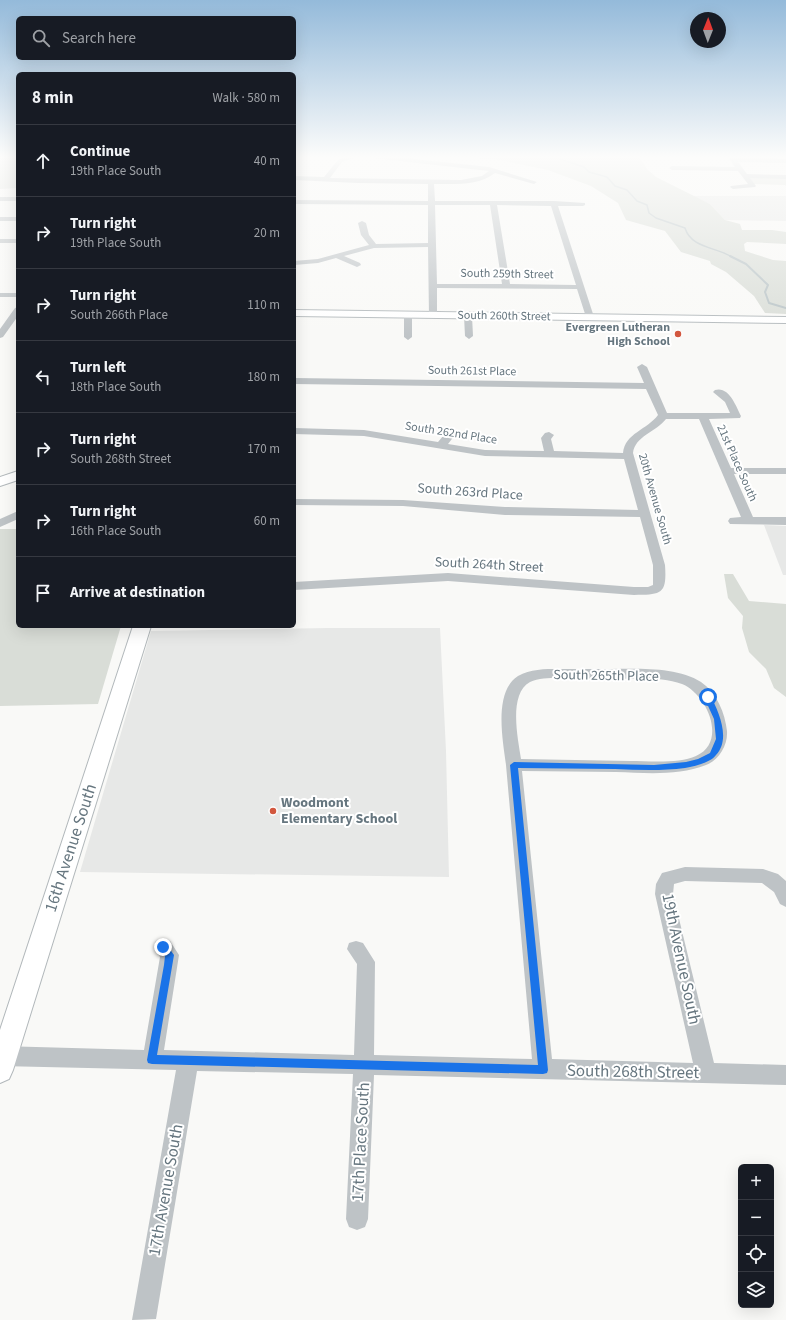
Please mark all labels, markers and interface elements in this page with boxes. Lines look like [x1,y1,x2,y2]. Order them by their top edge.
north arrow [690,12,726,48]
search box [16,16,296,60]
icon: search [30,27,52,49]
text: Search here [62,28,136,49]
text: 8 min [32,86,73,110]
text: Walk · 580 m [212,89,280,107]
text: Continue [70,141,130,162]
icon: ahead [32,150,54,172]
text: 40 m [254,152,280,170]
text: 19th Place South [70,162,161,180]
text: Turn right [70,213,136,234]
icon: right [32,222,54,244]
text: 20 m [254,224,280,242]
text: 19th Place South [70,234,161,252]
street label: South 259th Street [460,265,554,283]
text: Turn right [70,285,136,306]
icon: right [32,294,54,316]
text: 110 m [247,296,280,314]
text: South 266th Place [70,306,168,324]
street label: South 260th Street [457,307,551,325]
place label: Evergreen Lutheran High School [566,319,671,350]
marker: Evergreen Lutheran High School [673,329,683,339]
text: Turn left [70,357,126,378]
street label: South 261st Place [428,362,517,380]
icon: left [32,366,54,388]
text: 180 m [247,368,280,386]
text: 18th Place South [70,378,161,396]
street label: South 262nd Place [404,417,498,449]
street label: 21st Place South [712,422,762,504]
text: Turn right [70,429,136,450]
icon: right [32,438,54,460]
text: 170 m [247,440,280,458]
text: South 268th Street [70,450,171,468]
street label: 20th Avenue South [634,451,676,547]
street label: South 263rd Place [417,478,523,506]
text: Turn right [70,501,136,522]
icon: right [32,510,54,532]
text: 60 m [254,512,280,530]
text: 16th Place South [70,522,161,540]
street label: South 264th Street [434,552,544,578]
icon: arrive [32,582,54,604]
text: Arrive at destination [70,582,205,603]
street label: South 265th Place [553,665,659,687]
route start [699,688,717,706]
street label: 16th Avenue South [39,781,103,915]
place label: Woodmont Elementary School [281,793,397,829]
marker: Woodmont Elementary School [268,806,278,816]
street label: 19th Avenue South [655,891,707,1027]
route end [154,938,172,956]
street label: South 268th Street [567,1059,700,1085]
street label: 17th Place South [346,1082,376,1202]
street label: 17th Avenue South [143,1122,189,1258]
map controls [738,1164,774,1308]
button: + [738,1164,774,1200]
button: − [738,1200,774,1236]
button: locate [738,1236,774,1272]
button: layers [738,1272,774,1308]

